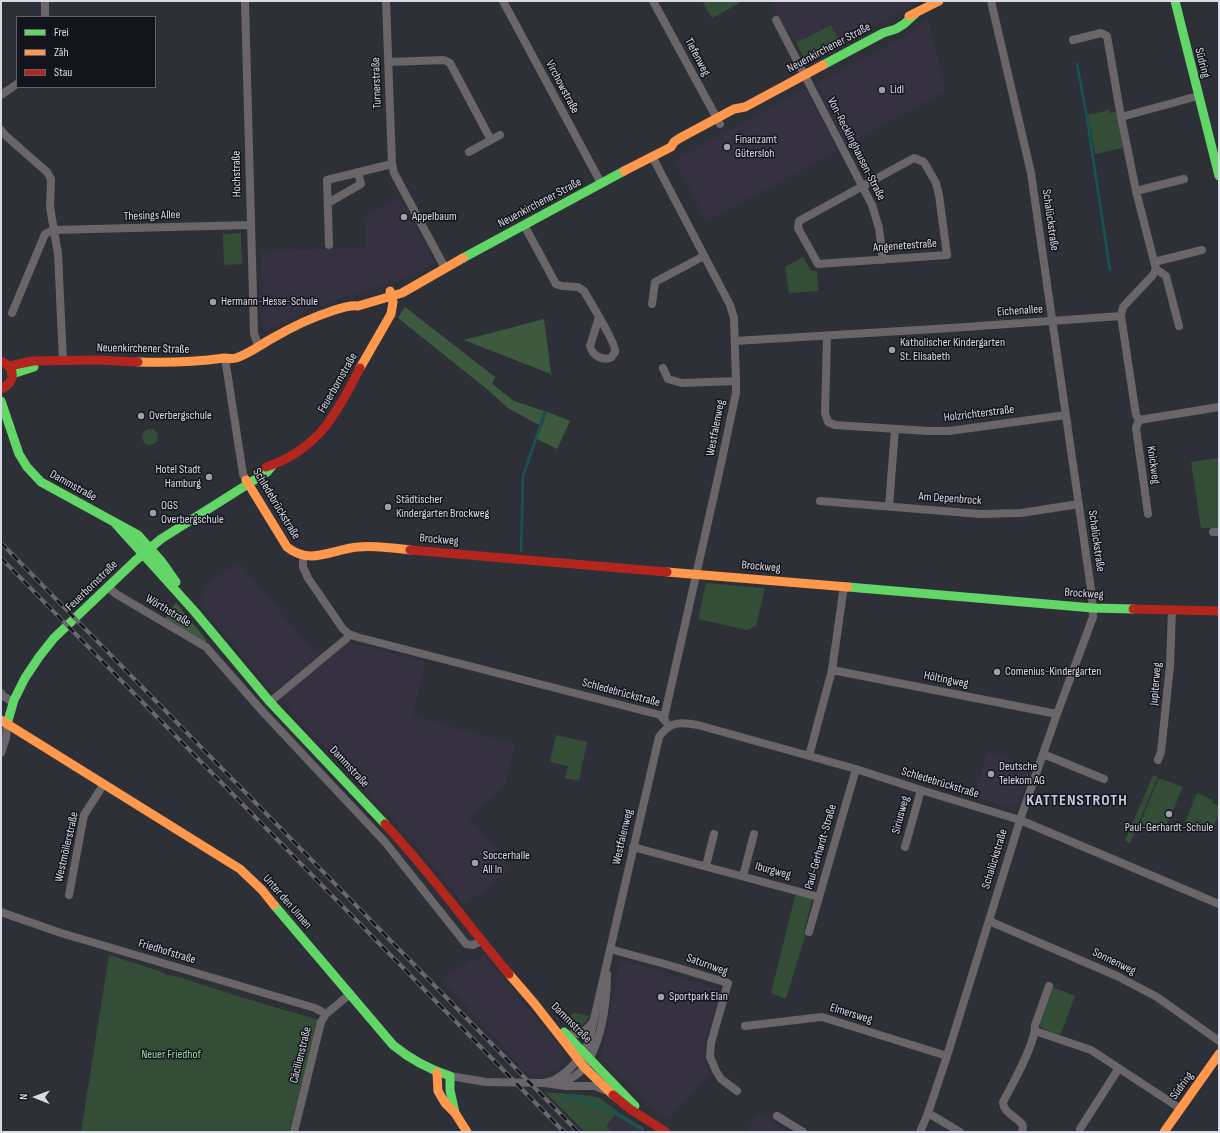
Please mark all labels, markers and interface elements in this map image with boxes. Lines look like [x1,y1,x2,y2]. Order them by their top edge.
legend [16,16,156,88]
street label: Neuenkirchener Straße [785,20,873,76]
text: Frei [54,25,69,40]
street label: Tiefenweg [681,35,713,79]
text: Zäh [54,45,69,60]
street label: Südring [1191,46,1213,80]
street label: Turnerstraße [369,57,385,109]
street label: Virchowstraße [542,58,582,116]
text: Stau [54,65,72,80]
place label: Lidl [890,83,904,97]
marker: Lidl [877,85,887,95]
street label: Von-Recklinghausen-Straße [824,95,888,203]
place label: Finanzamt Gütersloh [735,133,777,161]
marker: Finanzamt Gütersloh [722,142,732,152]
street label: Hochstraße [229,151,245,197]
street label: Neuenkirchener Straße [496,175,584,231]
street label: Schalückstraße [1039,188,1061,252]
street label: Thesings Allee [123,208,181,224]
place label: Appelbaum [412,210,457,224]
marker: Appelbaum [399,212,409,222]
street label: Angenetestraße [873,237,937,255]
place label: Hermann-Hesse-Schule [221,295,318,309]
marker: Hermann-Hesse-Schule [208,297,218,307]
street label: Eichenallee [997,302,1043,320]
place label: Katholischer Kindergarten St. Elisabeth [900,336,1005,364]
street label: Neuenkirchener Straße [97,341,189,357]
marker: Katholischer Kindergarten St. Elisabeth [887,345,897,355]
street label: Feuerbornstraße [315,351,361,415]
street label: Westfalenweg [704,399,728,457]
street label: Holzrichterstraße [943,403,1015,425]
place label: Overbergschule [149,409,212,423]
marker: Overbergschule [136,411,146,421]
street label: Knickweg [1143,445,1163,485]
place label: Hotel Stadt Hamburg [155,463,201,491]
street label: Schledebrückstraße [249,466,303,542]
street label: Dammstraße [47,467,99,505]
marker: Hotel Stadt Hamburg [204,472,214,482]
street label: Am Depenbrock [918,490,982,508]
place label: Städtischer Kindergarten Brockweg [396,493,489,521]
place label: OGS Overbergschule [161,499,224,527]
marker: Städtischer Kindergarten Brockweg [383,502,393,512]
marker: OGS Overbergschule [148,508,158,518]
street label: Schalückstraße [1085,509,1107,573]
street label: Brockweg [419,531,459,549]
street label: Feuerbornstraße [63,558,121,614]
street label: Brockweg [741,558,781,576]
street label: Brockweg [1064,585,1104,603]
street label: Wörthstraße [143,592,193,630]
street label: Jupiterweg [1147,662,1165,706]
place label: Comenius-Kindergarten [1005,665,1101,679]
marker: Comenius-Kindergarten [992,667,1002,677]
street label: Höltingweg [922,669,970,691]
street label: Schledebrückstraße [580,676,662,710]
street label: Dammstraße [326,743,372,791]
place label: Deutsche Telekom AG [999,760,1045,788]
street label: Schledebrückstraße [899,764,981,802]
marker: Deutsche Telekom AG [986,769,996,779]
district label: KATTENSTROTH [1026,791,1128,811]
street label: Siriusweg [889,794,913,836]
street label: Paul-Gerhardt-Straße [802,803,840,891]
street label: Westfalenweg [610,808,636,866]
marker: Paul-Gerhardt-Schule [1164,809,1174,819]
street label: Westmöllerstraße [52,811,82,883]
place label: Paul-Gerhardt-Schule [1125,821,1213,835]
street label: Schalückstraße [979,827,1011,891]
place label: Soccerhalle All In [483,849,530,877]
marker: Soccerhalle All In [470,858,480,868]
street label: Iburgweg [753,859,793,883]
street label: Unter den Ulmen [259,872,315,932]
street label: Friedhofstraße [137,936,197,968]
street label: Sonnenweg [1090,945,1138,979]
street label: Saturnweg [684,951,730,979]
place label: Sportpark Elan [669,990,728,1004]
marker: Sportpark Elan [656,992,666,1002]
street label: Dammstraße [548,1000,594,1046]
street label: Elmersweg [828,1001,874,1027]
street label: Cäcilienstraße [287,1025,315,1085]
park label: Neuer Friedhof [141,1048,201,1062]
street label: Südring [1167,1069,1197,1103]
north arrow [16,1077,56,1117]
text: N [17,1094,30,1100]

